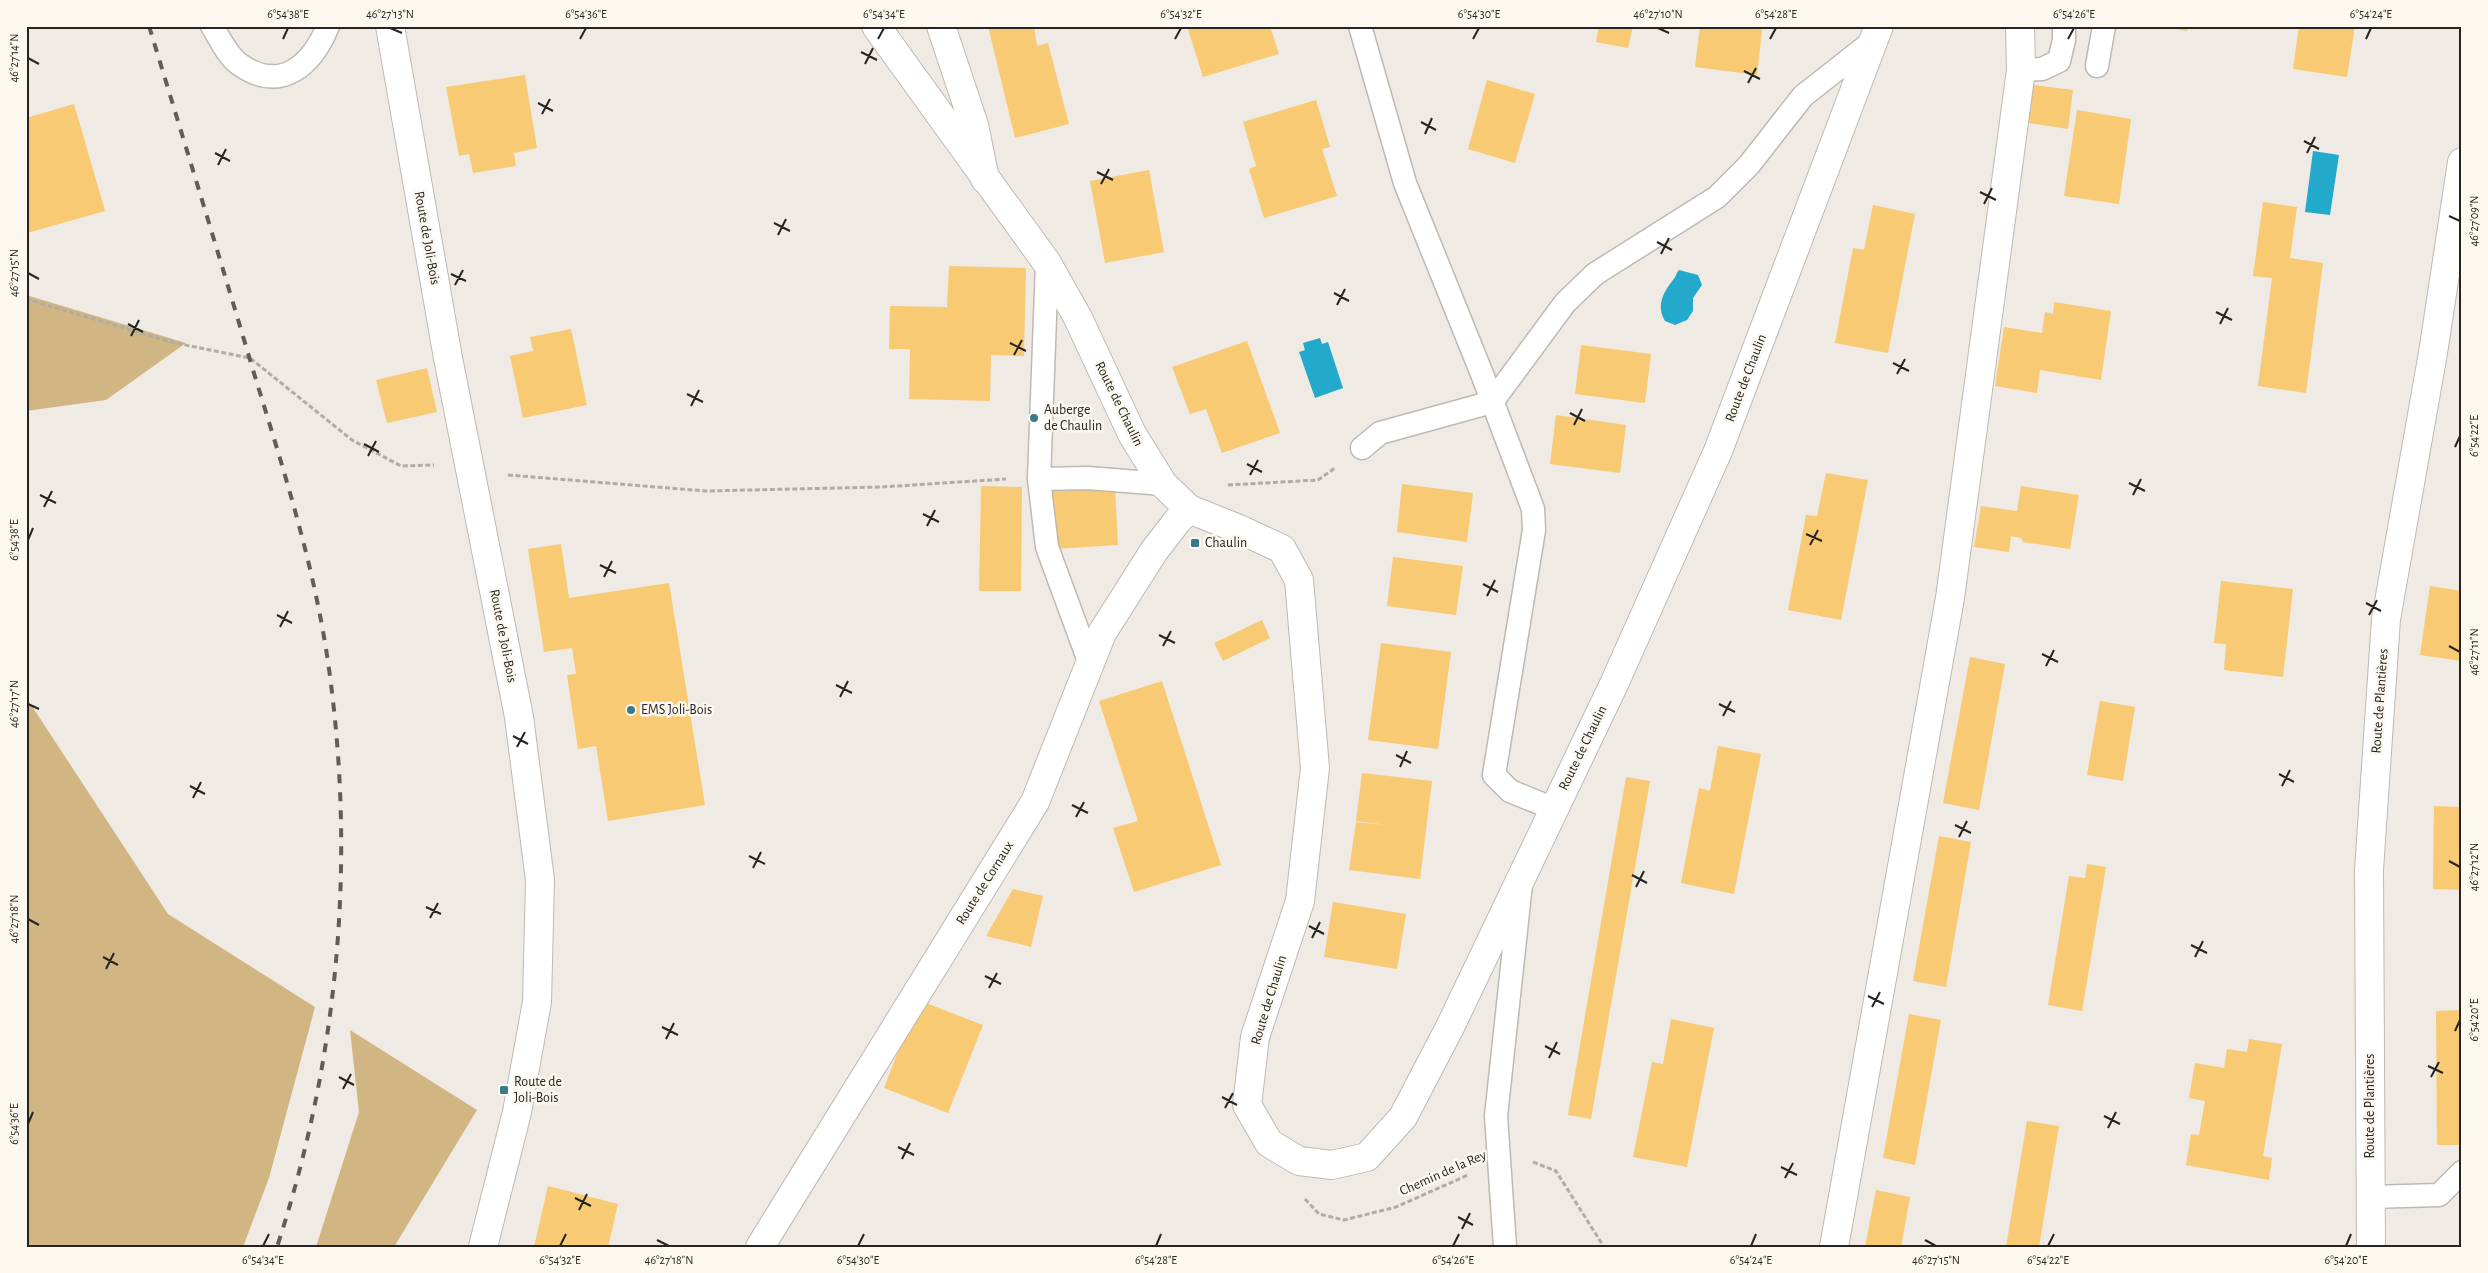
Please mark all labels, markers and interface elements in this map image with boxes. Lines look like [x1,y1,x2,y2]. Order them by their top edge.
text: 6°54'38"E [267,8,309,20]
text: 46°27'13"N [366,8,414,20]
text: 6°54'36"E [565,8,607,20]
text: 6°54'34"E [863,8,905,20]
text: 6°54'32"E [1160,8,1202,20]
text: 6°54'30"E [1458,8,1500,20]
text: 46°27'10"N [1633,8,1683,20]
text: 6°54'28"E [1755,8,1797,20]
text: 6°54'26"E [2053,8,2095,20]
text: 6°54'24"E [2350,8,2392,20]
text: 46°27'14"N [8,34,20,82]
street label: Route de Joli-Bois [412,190,442,286]
text: 46°27'09"N [2468,196,2480,246]
text: 46°27'15"N [8,249,20,297]
street label: Route de Chaulin [1723,332,1769,424]
street label: Route de Chaulin [1092,359,1146,449]
place label: Auberge de Chaulin [1044,403,1102,433]
marker: Auberge de Chaulin [1028,412,1040,424]
text: 6°54'22"E [2468,415,2480,457]
text: 6°54'38"E [8,519,20,561]
place label: Chaulin [1205,536,1247,550]
marker: Chaulin [1189,537,1201,549]
street label: Route de Joli-Bois [487,588,519,684]
text: 46°27'11"N [2468,628,2480,676]
street label: Route de Plantières [2369,648,2391,754]
text: 46°27'17"N [8,680,20,728]
place label: EMS Joli-Bois [641,703,712,717]
street label: Route de Chaulin [1556,703,1610,793]
marker: EMS Joli-Bois [625,704,637,716]
street label: Route de Cornaux [954,839,1016,927]
text: 46°27'12"N [2468,843,2480,891]
text: 46°27'18"N [8,895,20,943]
street label: Route de Chaulin [1249,954,1289,1046]
text: 6°54'20"E [2468,998,2480,1041]
street label: Route de Plantières [2363,1053,2377,1159]
place label: Route de Joli-Bois [514,1075,562,1105]
marker: Route de Joli-Bois [498,1084,510,1096]
text: 6°54'36"E [8,1103,20,1145]
street label: Chemin de la Rey [1398,1148,1488,1198]
text: 6°54'34"E [242,1254,284,1266]
text: 6°54'32"E [539,1254,581,1266]
text: 46°27'18"N [645,1254,693,1266]
text: 6°54'30"E [837,1254,879,1266]
text: 6°54'28"E [1135,1254,1177,1266]
text: 6°54'26"E [1432,1254,1474,1266]
text: 6°54'24"E [1730,1254,1772,1266]
text: 46°27'15"N [1912,1254,1960,1266]
text: 6°54'22"E [2027,1254,2069,1266]
text: 6°54'20"E [2325,1254,2368,1266]

